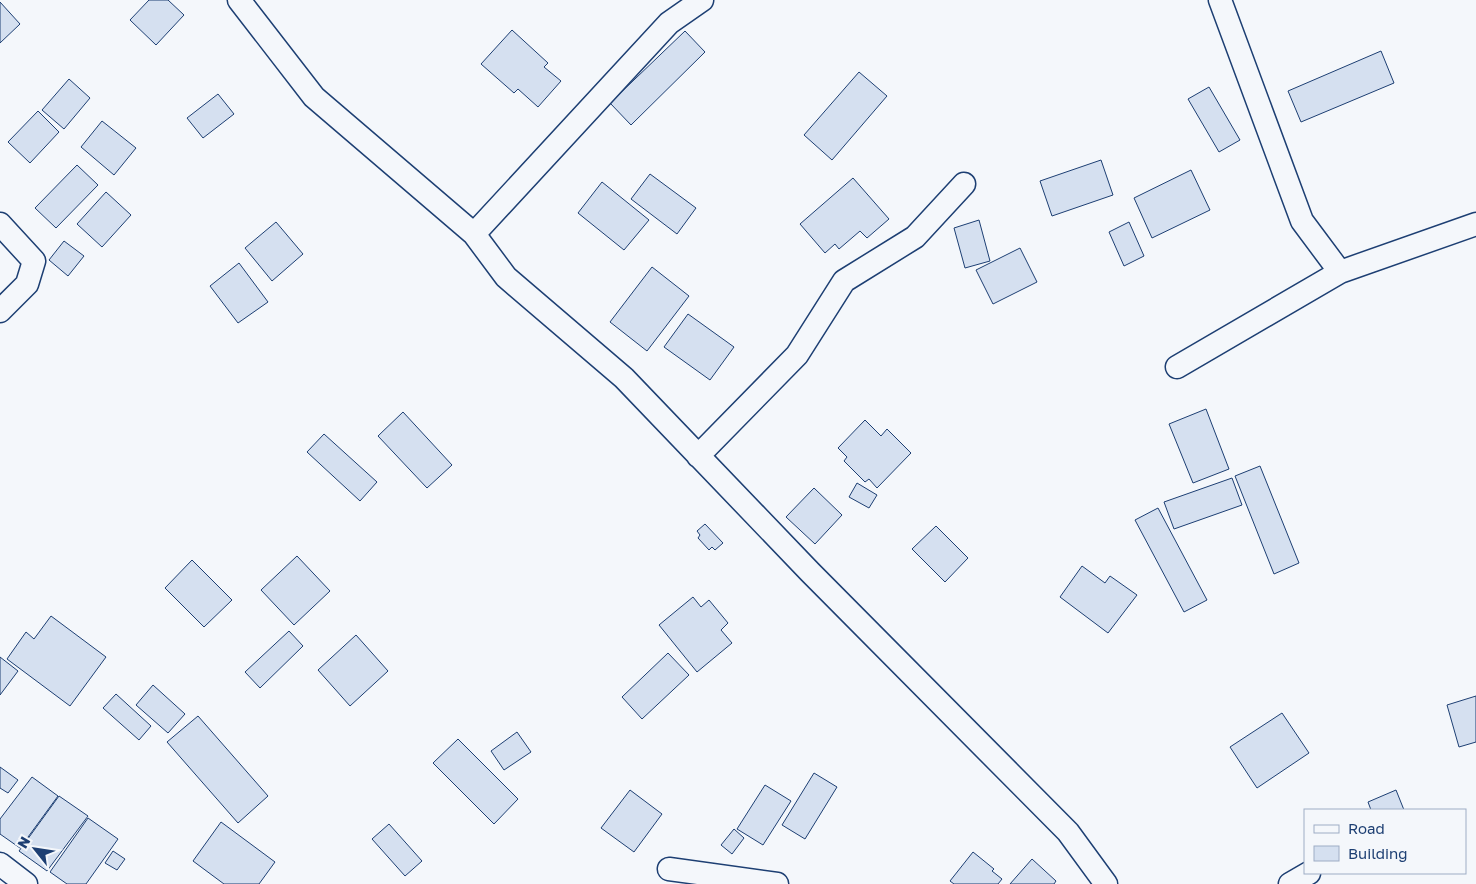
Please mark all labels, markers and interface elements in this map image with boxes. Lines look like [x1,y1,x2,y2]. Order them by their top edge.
legend [1304,809,1466,874]
text: Road [1348,819,1385,837]
north arrow [10,824,60,874]
text: N [13,833,33,851]
text: Building [1348,844,1408,862]

